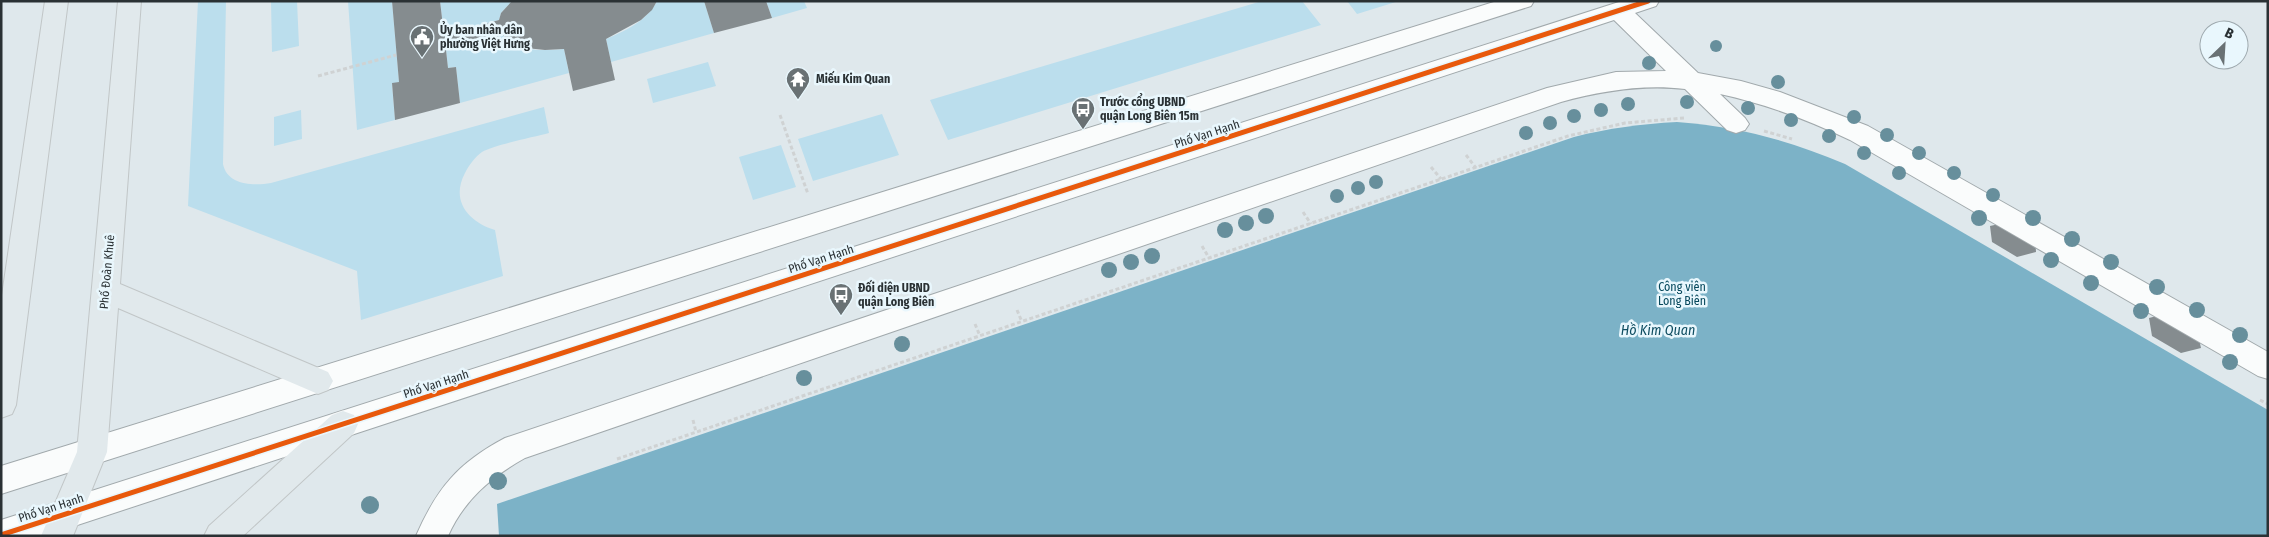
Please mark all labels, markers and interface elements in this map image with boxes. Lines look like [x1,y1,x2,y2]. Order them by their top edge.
north arrow [2199,20,2249,70]
place label: Ủy ban nhân dân phường Việt Hưng [440,21,530,51]
public building icon: Ủy ban nhân dân phường Việt Hưng [409,24,435,58]
text: B [2222,24,2237,43]
temple icon: Miếu Kim Quan [785,66,811,100]
place label: Miếu Kim Quan [816,70,890,86]
place label: Trước cổng UBND quận Long Biên 15m [1100,93,1199,123]
bus stop icon: Trước cổng UBND quận Long Biên 15m [1070,96,1096,130]
street label: Phố Vạn Hạnh [1172,116,1241,151]
street label: Phố Đoàn Khuê [96,234,117,310]
street label: Phố Vạn Hạnh [786,241,855,276]
place label: Đối diện UBND quận Long Biên [858,279,934,309]
park label: Công viên Long Biên [1658,280,1706,308]
bus stop icon: Đối diện UBND quận Long Biên [828,282,854,316]
water label: Hồ Kim Quan [1621,321,1695,339]
street label: Phố Vạn Hạnh [401,366,470,401]
street label: Phố Vạn Hạnh [16,490,85,525]

